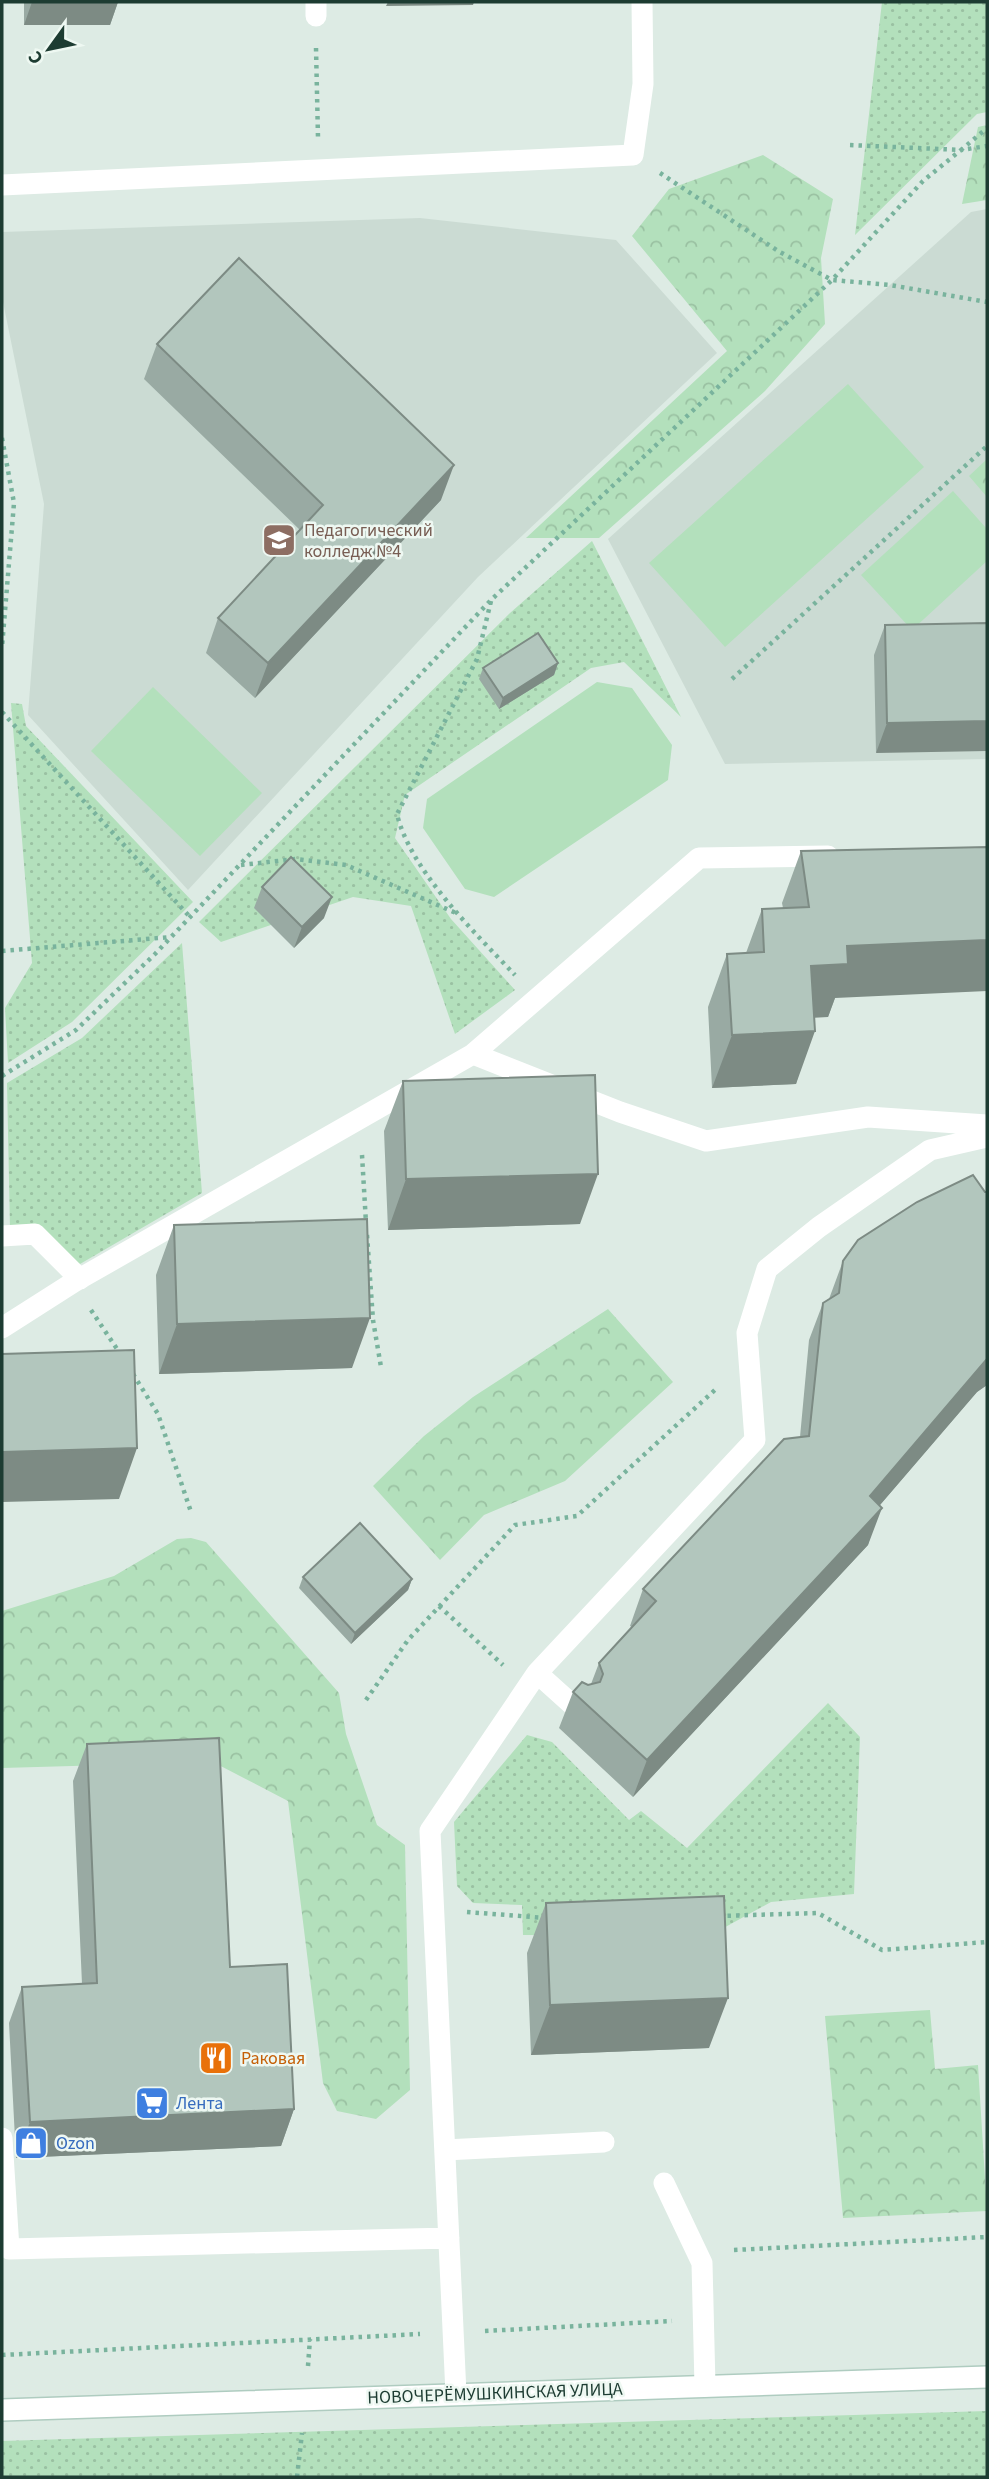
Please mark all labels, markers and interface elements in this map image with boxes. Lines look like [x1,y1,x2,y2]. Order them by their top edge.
north arrow [14,14,84,84]
text: С [22,45,50,69]
place label: Педагогический колледж №4 [304,518,433,564]
school or university icon: Педагогический колледж №4 [260,521,298,559]
restaurant icon: Раковая [197,2039,235,2077]
place label: Раковая [241,2046,305,2071]
supermarket icon: Лента [133,2084,171,2122]
place label: Лента [176,2091,223,2116]
shop icon: Ozon [12,2124,50,2162]
place label: Ozon [56,2131,95,2156]
street label: НОВОЧЕРЁМУШКИНСКАЯ УЛИЦА [367,2377,623,2410]

